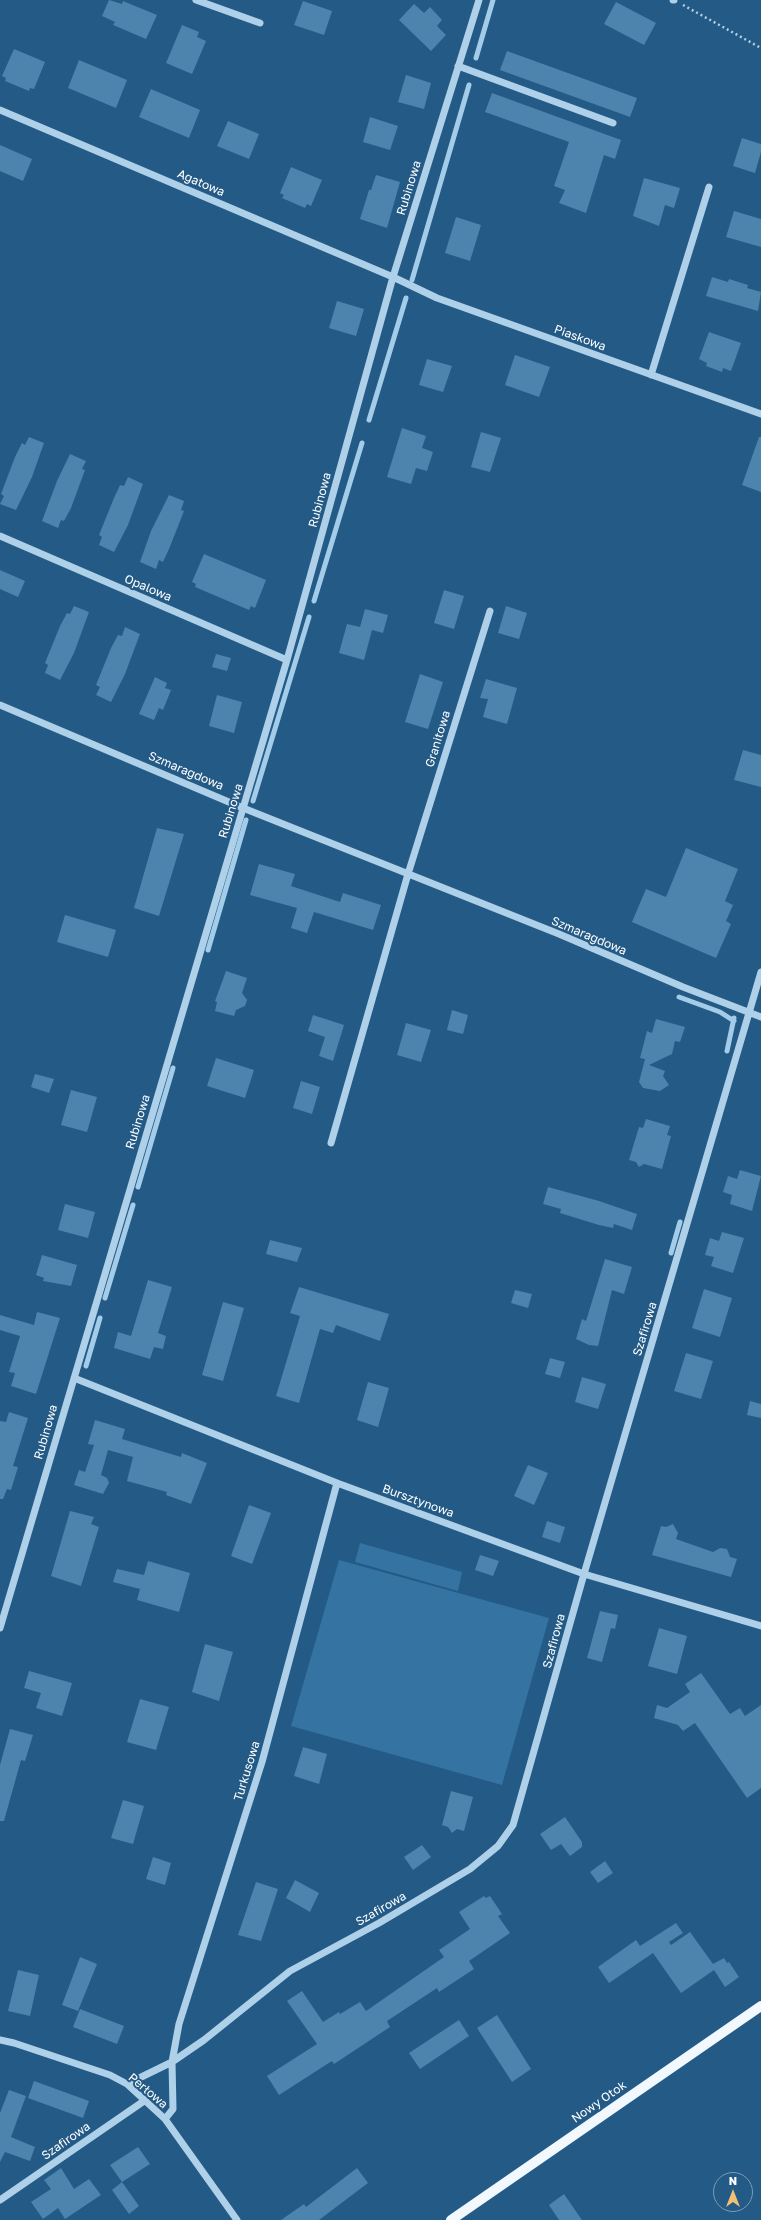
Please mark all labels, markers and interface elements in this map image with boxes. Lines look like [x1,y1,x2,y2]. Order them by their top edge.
street label: Rubinowa [394,159,424,217]
street label: Agatowa [175,167,227,199]
street label: Piaskowa [552,322,608,354]
street label: Rubinowa [306,471,334,529]
street label: Opalowa [122,572,174,604]
street label: Granitowa [423,709,453,769]
street label: Szmaragdowa [146,749,226,793]
street label: Rubinowa [216,782,246,840]
street label: Szmaragdowa [549,914,629,958]
street label: Rubinowa [123,1093,153,1151]
street label: Szafirowa [630,1300,660,1358]
street label: Rubinowa [31,1403,61,1461]
street label: Bursztynowa [380,1481,456,1521]
street label: Szafirowa [540,1612,568,1670]
street label: Turkusowa [231,1739,263,1803]
street label: Szafirowa [353,1889,409,1929]
street label: Perłowa [125,2070,171,2112]
street label: Nowy Otok [569,2078,629,2126]
street label: Szafirowa [39,2119,93,2163]
north arrow [713,2172,753,2212]
text: N [729,2174,737,2187]

